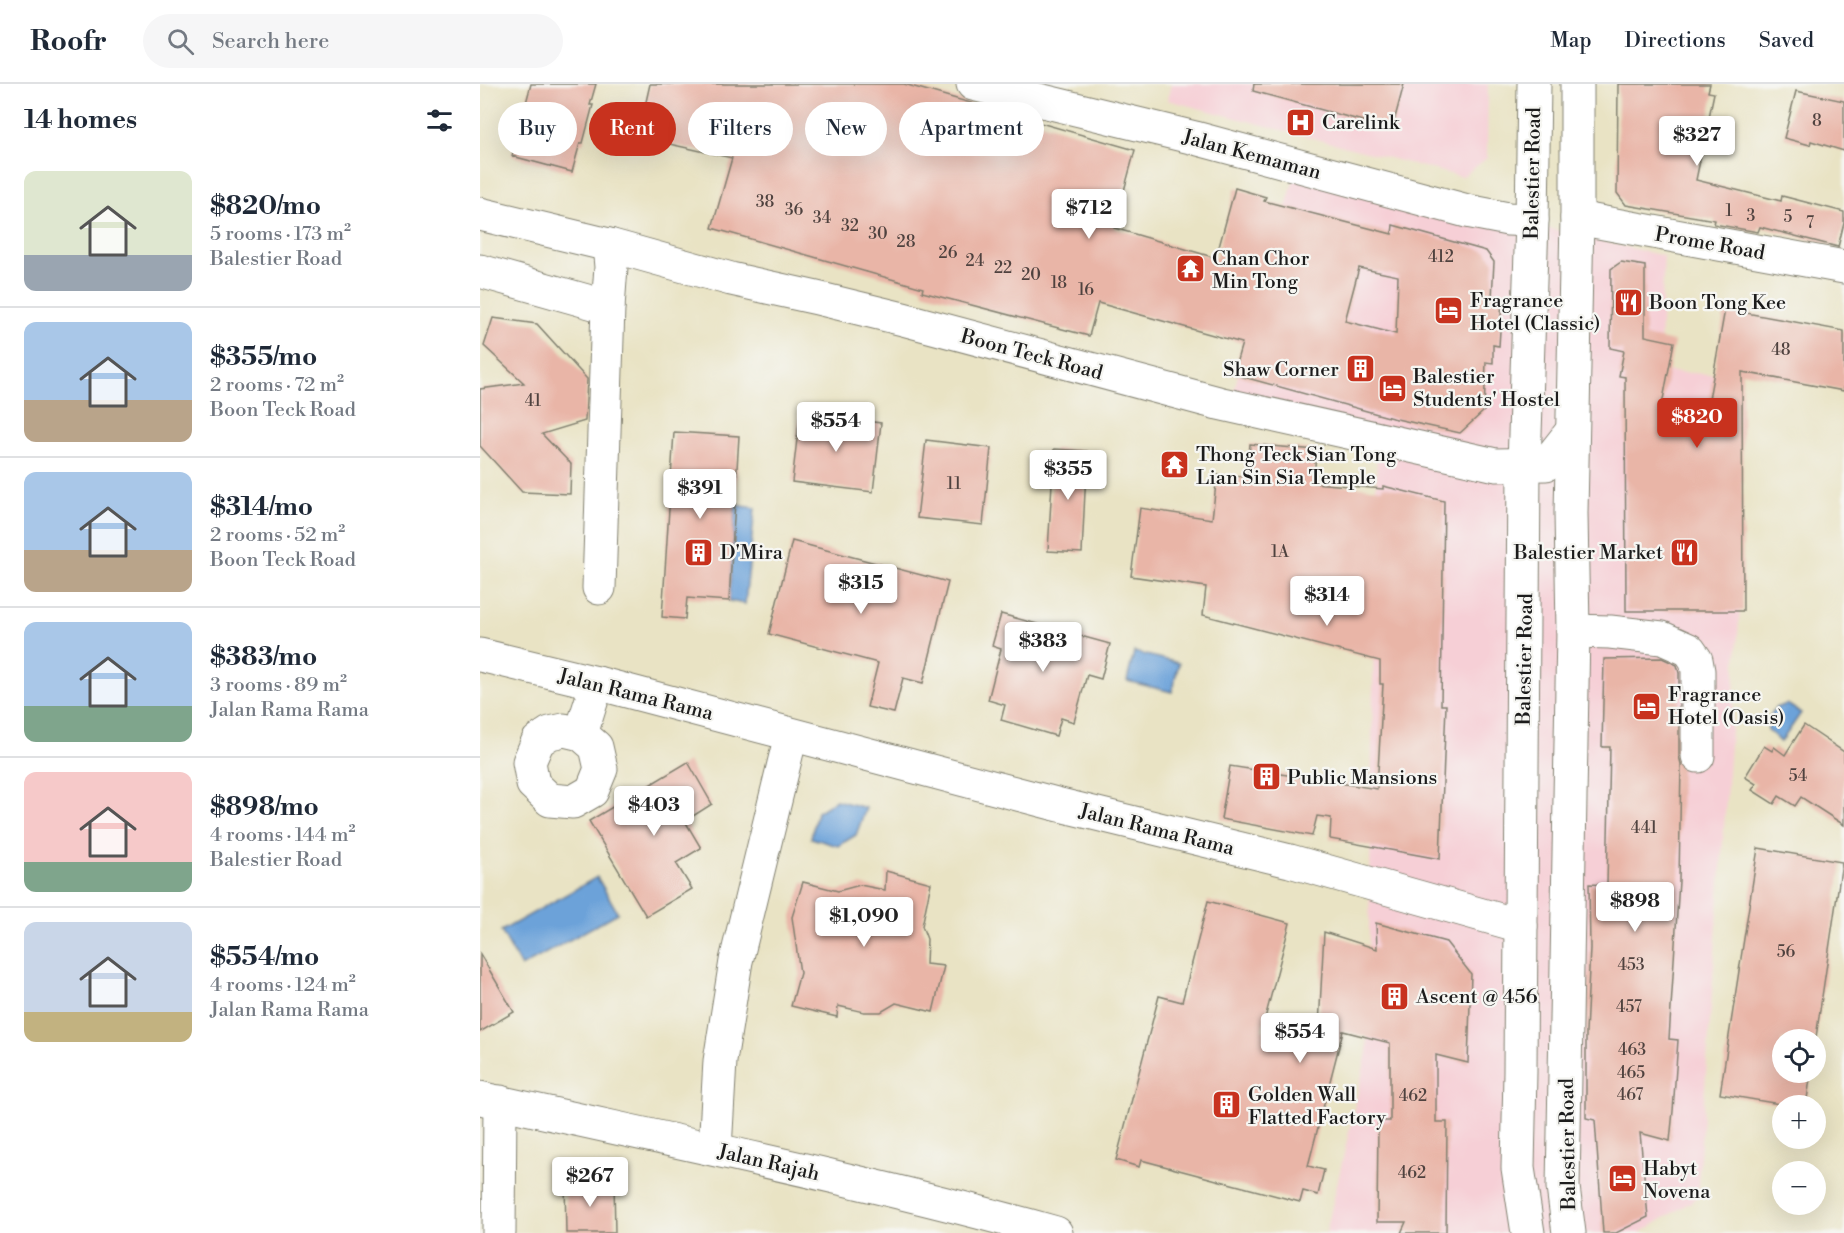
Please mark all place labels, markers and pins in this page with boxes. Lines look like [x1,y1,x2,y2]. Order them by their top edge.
hospital icon: Carelink [1285,106,1317,138]
place label: Carelink [1322,111,1401,136]
pin: $327 [1661,116,1733,167]
pin: $712 [1053,189,1125,240]
place label: Chan Chor Min Tong [1212,247,1310,295]
temple icon: Chan Chor Min Tong [1175,253,1207,285]
restaurant icon: Boon Tong Kee [1612,286,1644,318]
place label: Fragrance Hotel (Classic) [1470,289,1601,337]
place label: Boon Tong Kee [1648,291,1786,316]
hotel icon: Fragrance Hotel (Classic) [1433,295,1465,327]
building icon: Shaw Corner [1344,353,1376,385]
place label: Shaw Corner [1223,358,1339,383]
place label: Balestier Students' Hostel [1412,365,1560,413]
hotel icon: Balestier Students' Hostel [1376,372,1408,404]
pin: $820 [1661,398,1733,449]
pin: $554 [800,402,872,453]
place label: Thong Teck Sian Tong Lian Sin Sia Temple [1196,443,1397,491]
temple icon: Thong Teck Sian Tong Lian Sin Sia Temple [1159,449,1191,481]
pin: $355 [1032,450,1104,501]
pin: $391 [664,469,736,520]
building icon: D'Mira [683,536,715,568]
restaurant icon: Balestier Market [1668,536,1700,568]
place label: D'Mira [720,541,784,566]
place label: Balestier Market [1513,541,1663,566]
pin: $315 [825,564,897,615]
pin: $314 [1291,576,1363,627]
pin: $383 [1007,622,1079,673]
place label: Fragrance Hotel (Oasis) [1668,683,1784,731]
hotel icon: Fragrance Hotel (Oasis) [1631,690,1663,722]
building icon: Public Mansions [1250,761,1282,793]
place label: Public Mansions [1287,766,1437,791]
pin: $403 [618,786,690,837]
pin: $898 [1599,882,1671,933]
pin: $1,090 [815,897,913,948]
building icon: Ascent @ 456 [1379,980,1411,1012]
place label: Ascent @ 456 [1415,985,1538,1010]
pin: $554 [1264,1013,1336,1064]
place label: Golden Wall Flatted Factory [1248,1083,1386,1131]
building icon: Golden Wall Flatted Factory [1211,1089,1243,1121]
pin: $267 [554,1157,626,1208]
place label: Habyt Novena [1643,1157,1711,1205]
hotel icon: Habyt Novena [1606,1163,1638,1195]

